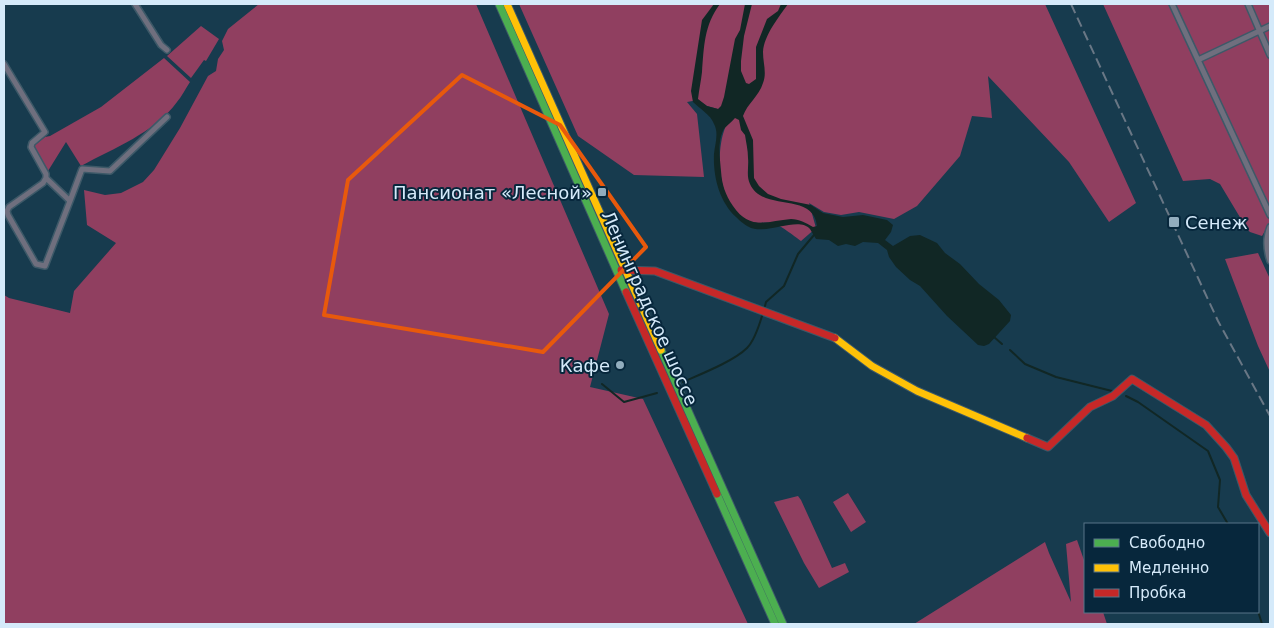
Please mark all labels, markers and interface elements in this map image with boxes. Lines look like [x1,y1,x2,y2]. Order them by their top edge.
place label: Пансионат «Лесной» [393,182,592,203]
marker: Пансионат «Лесной» [596,186,608,198]
street label: Ленинградское шоссе [597,207,703,409]
place label: Сенеж [1185,212,1248,233]
marker: Сенеж [1167,215,1181,229]
place label: Кафе [560,355,610,376]
marker: Кафе [614,359,626,371]
legend [1084,523,1259,613]
text: Свободно [1129,534,1205,552]
text: Медленно [1129,559,1209,577]
text: Пробка [1129,584,1186,602]

